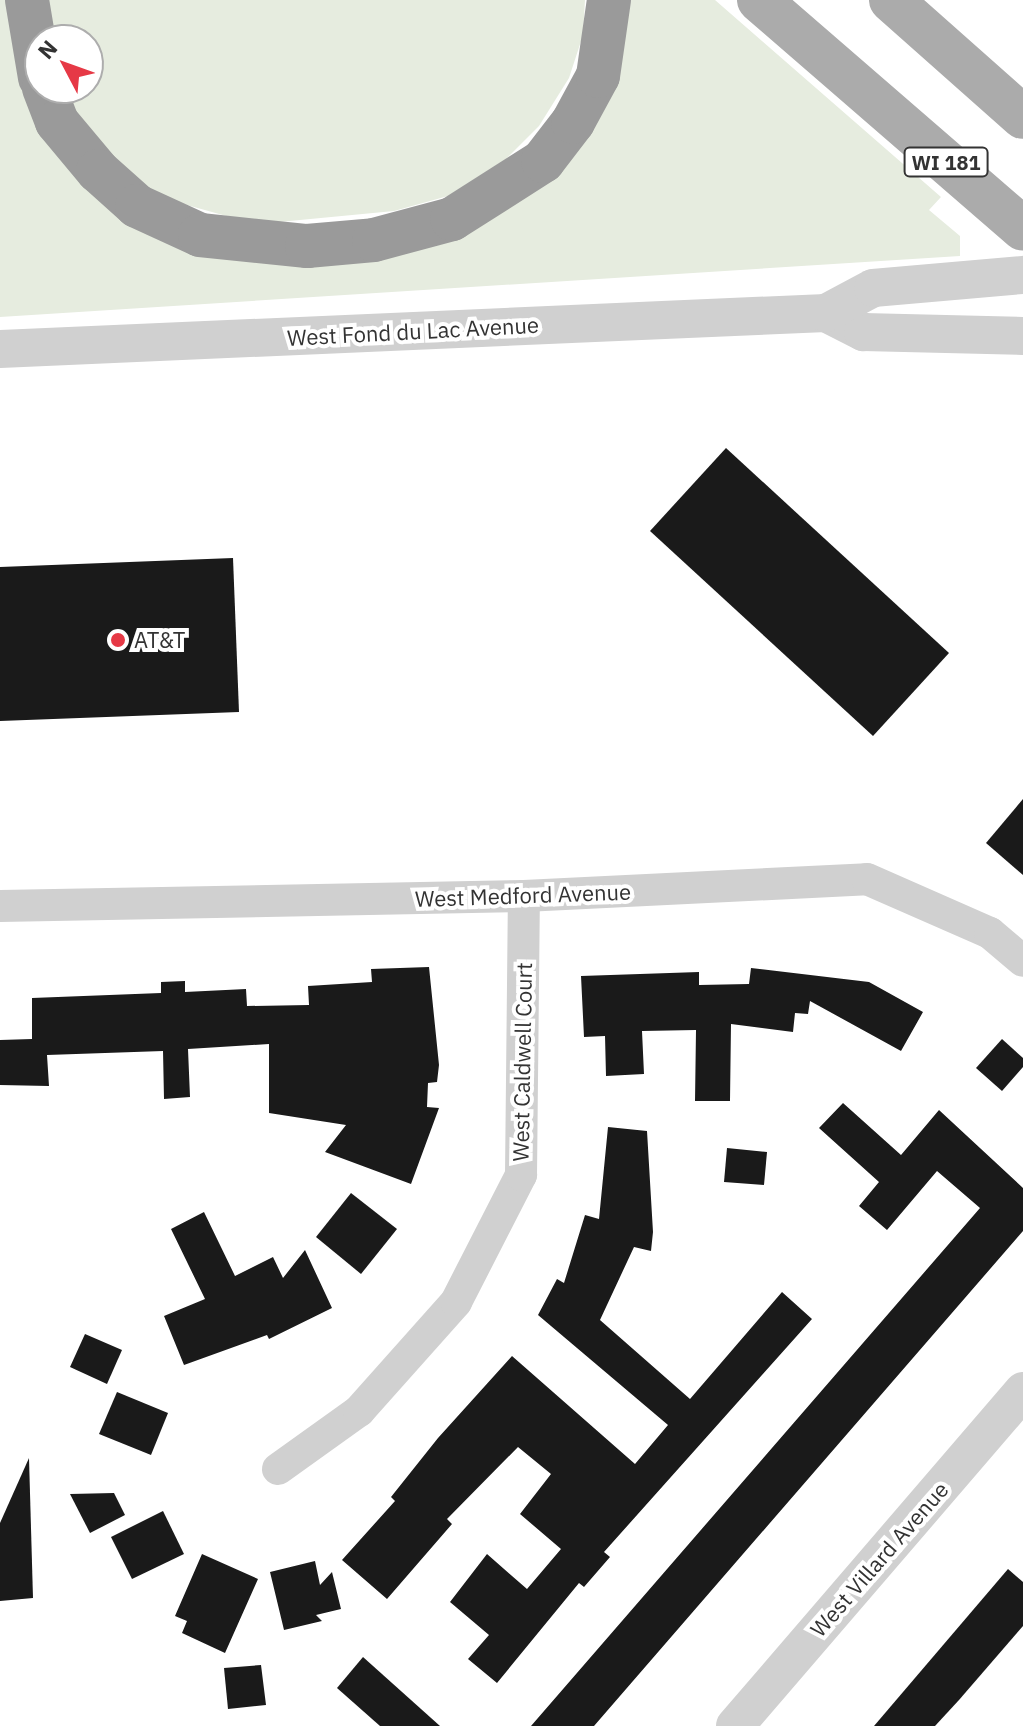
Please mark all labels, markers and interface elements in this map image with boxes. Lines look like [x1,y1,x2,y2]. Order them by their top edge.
north arrow [24,24,104,104]
text: N [31,34,63,65]
road number: WI 181 [902,146,990,178]
street label: West Fond du Lac Avenue [286,311,540,351]
place label: AT&T [134,627,185,653]
marker: AT&T [109,631,127,649]
street label: West Medford Avenue [414,878,632,912]
street label: West Caldwell Court [507,962,537,1162]
street label: West Villard Avenue [805,1476,953,1642]

